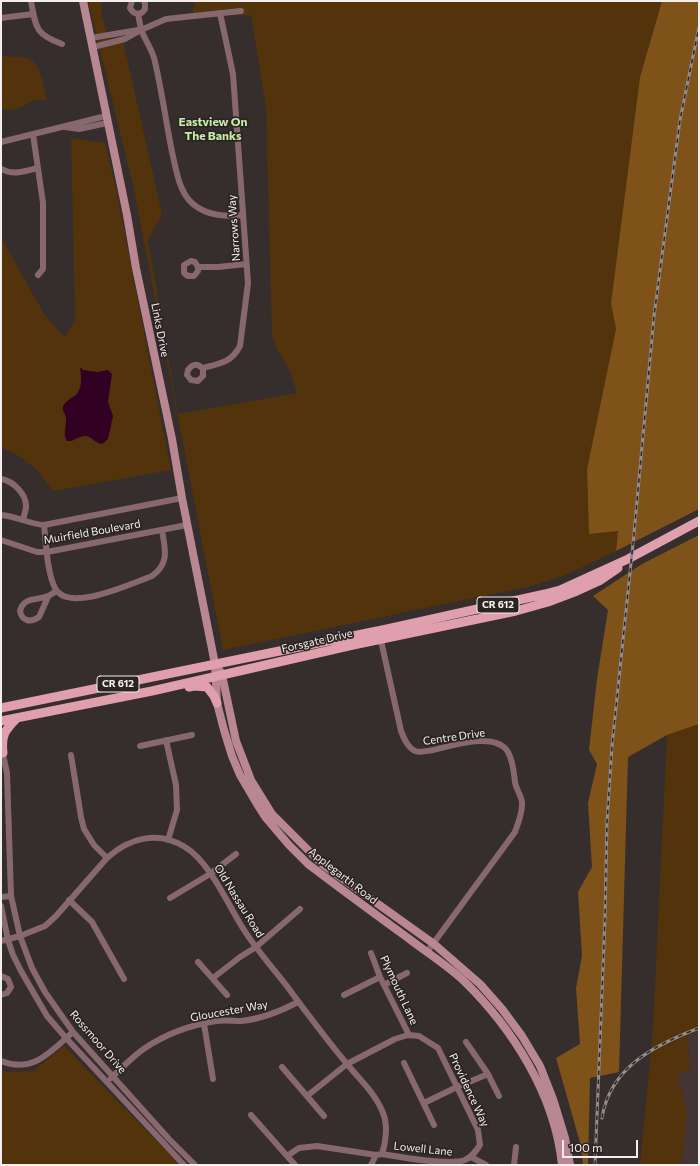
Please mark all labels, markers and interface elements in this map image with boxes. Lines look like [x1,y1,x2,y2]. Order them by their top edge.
district label: Eastview On The Banks [178,115,248,143]
street label: Narrows Way [225,194,243,262]
street label: Links Drive [148,302,172,358]
street label: Muirfield Boulevard [42,517,142,547]
road number: CR 612 [477,597,519,613]
street label: Forsgate Drive [280,626,354,656]
road number: CR 612 [97,676,139,692]
street label: Centre Drive [422,726,486,748]
street label: Applegarth Road [306,845,380,907]
street label: Old Nassau Road [211,862,267,940]
street label: Plymouth Lane [377,953,421,1027]
street label: Gloucester Way [189,998,269,1024]
street label: Rossmoor Drive [67,1008,129,1076]
street label: Providence Way [446,1051,492,1129]
scale bar [564,1132,640,1158]
street label: Lowell Lane [393,1139,453,1159]
text: 100 m [569,1140,603,1154]

